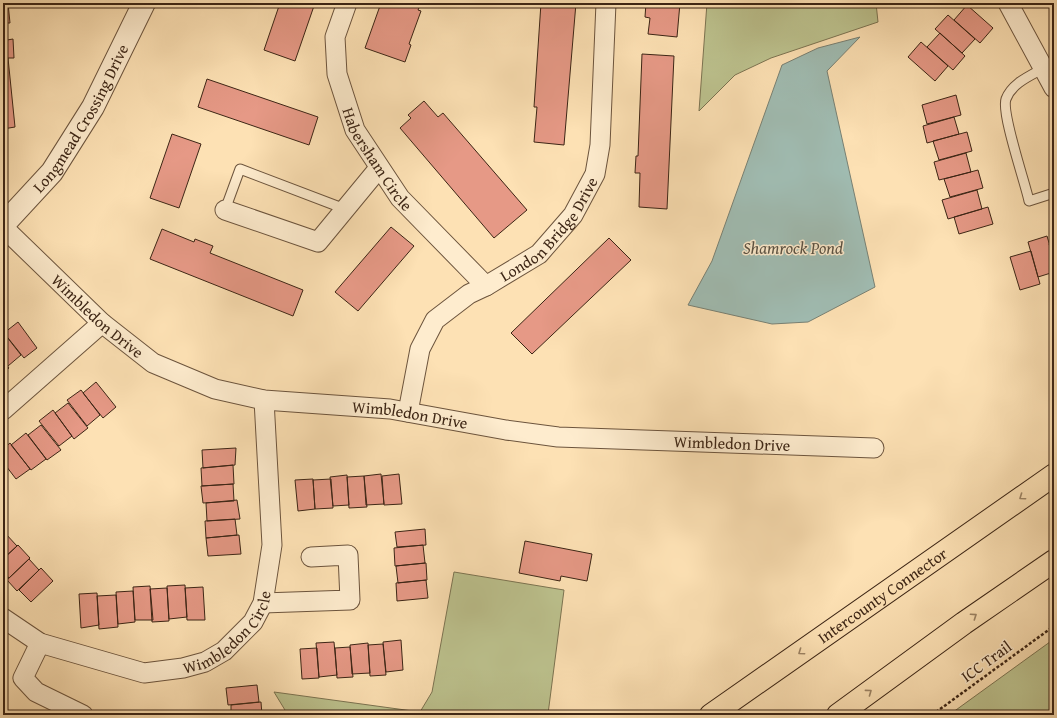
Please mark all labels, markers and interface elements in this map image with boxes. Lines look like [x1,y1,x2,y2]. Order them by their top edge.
street label: Longmead Crossing Drive [27,40,134,198]
street label: Habersham Circle [336,104,418,216]
street label: London Bridge Drive [495,172,603,287]
water label: Shamrock Pond [743,235,843,260]
street label: Wimbledon Drive [46,268,149,364]
street label: Wimbledon Drive [351,394,470,435]
street label: Wimbledon Drive [673,429,791,457]
one-way arrow [1019,492,1026,500]
street label: Intercounty Connector [813,541,952,649]
street label: Wimbledon Circle [180,589,277,680]
one-way arrow [970,614,977,621]
street label: ICC Trail [956,634,1017,688]
one-way arrow [798,647,805,655]
one-way arrow [865,690,872,697]

